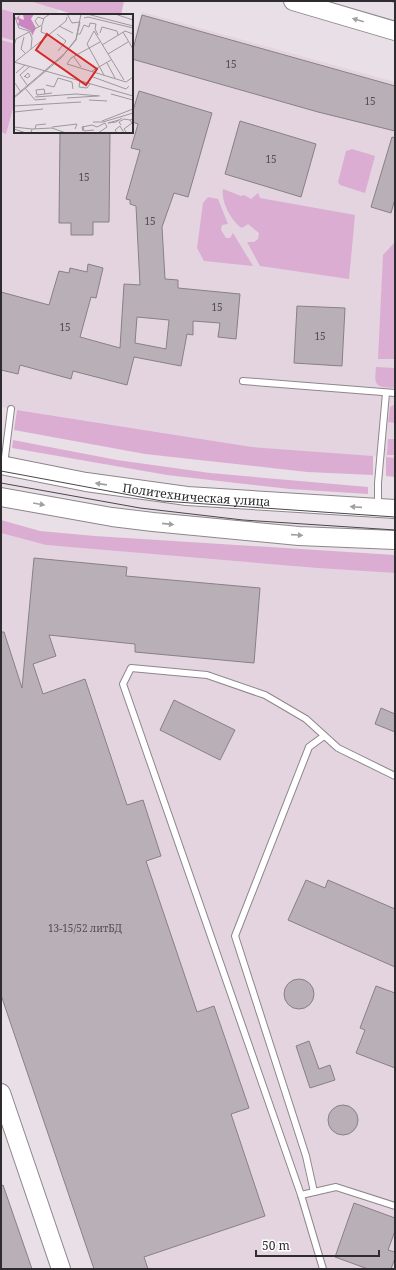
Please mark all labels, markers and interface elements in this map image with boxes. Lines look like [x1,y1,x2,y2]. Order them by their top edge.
inset map [14,14,133,133]
one-way arrow [351,17,363,23]
house number: 15 [225,57,237,71]
house number: 15 [364,94,376,108]
house number: 15 [265,152,277,166]
house number: 15 [78,170,90,184]
house number: 15 [144,214,156,228]
house number: 15 [211,300,223,314]
house number: 15 [59,320,71,334]
house number: 15 [314,329,326,343]
street label: Политехническая улица [121,479,271,510]
one-way arrow [95,481,107,487]
one-way arrow [33,502,45,508]
one-way arrow [350,503,362,510]
one-way arrow [162,520,174,527]
one-way arrow [291,532,303,539]
house number: 13-15/52 литБД [48,921,123,935]
scale bar [256,1232,379,1258]
text: 50 m [262,1237,290,1254]

